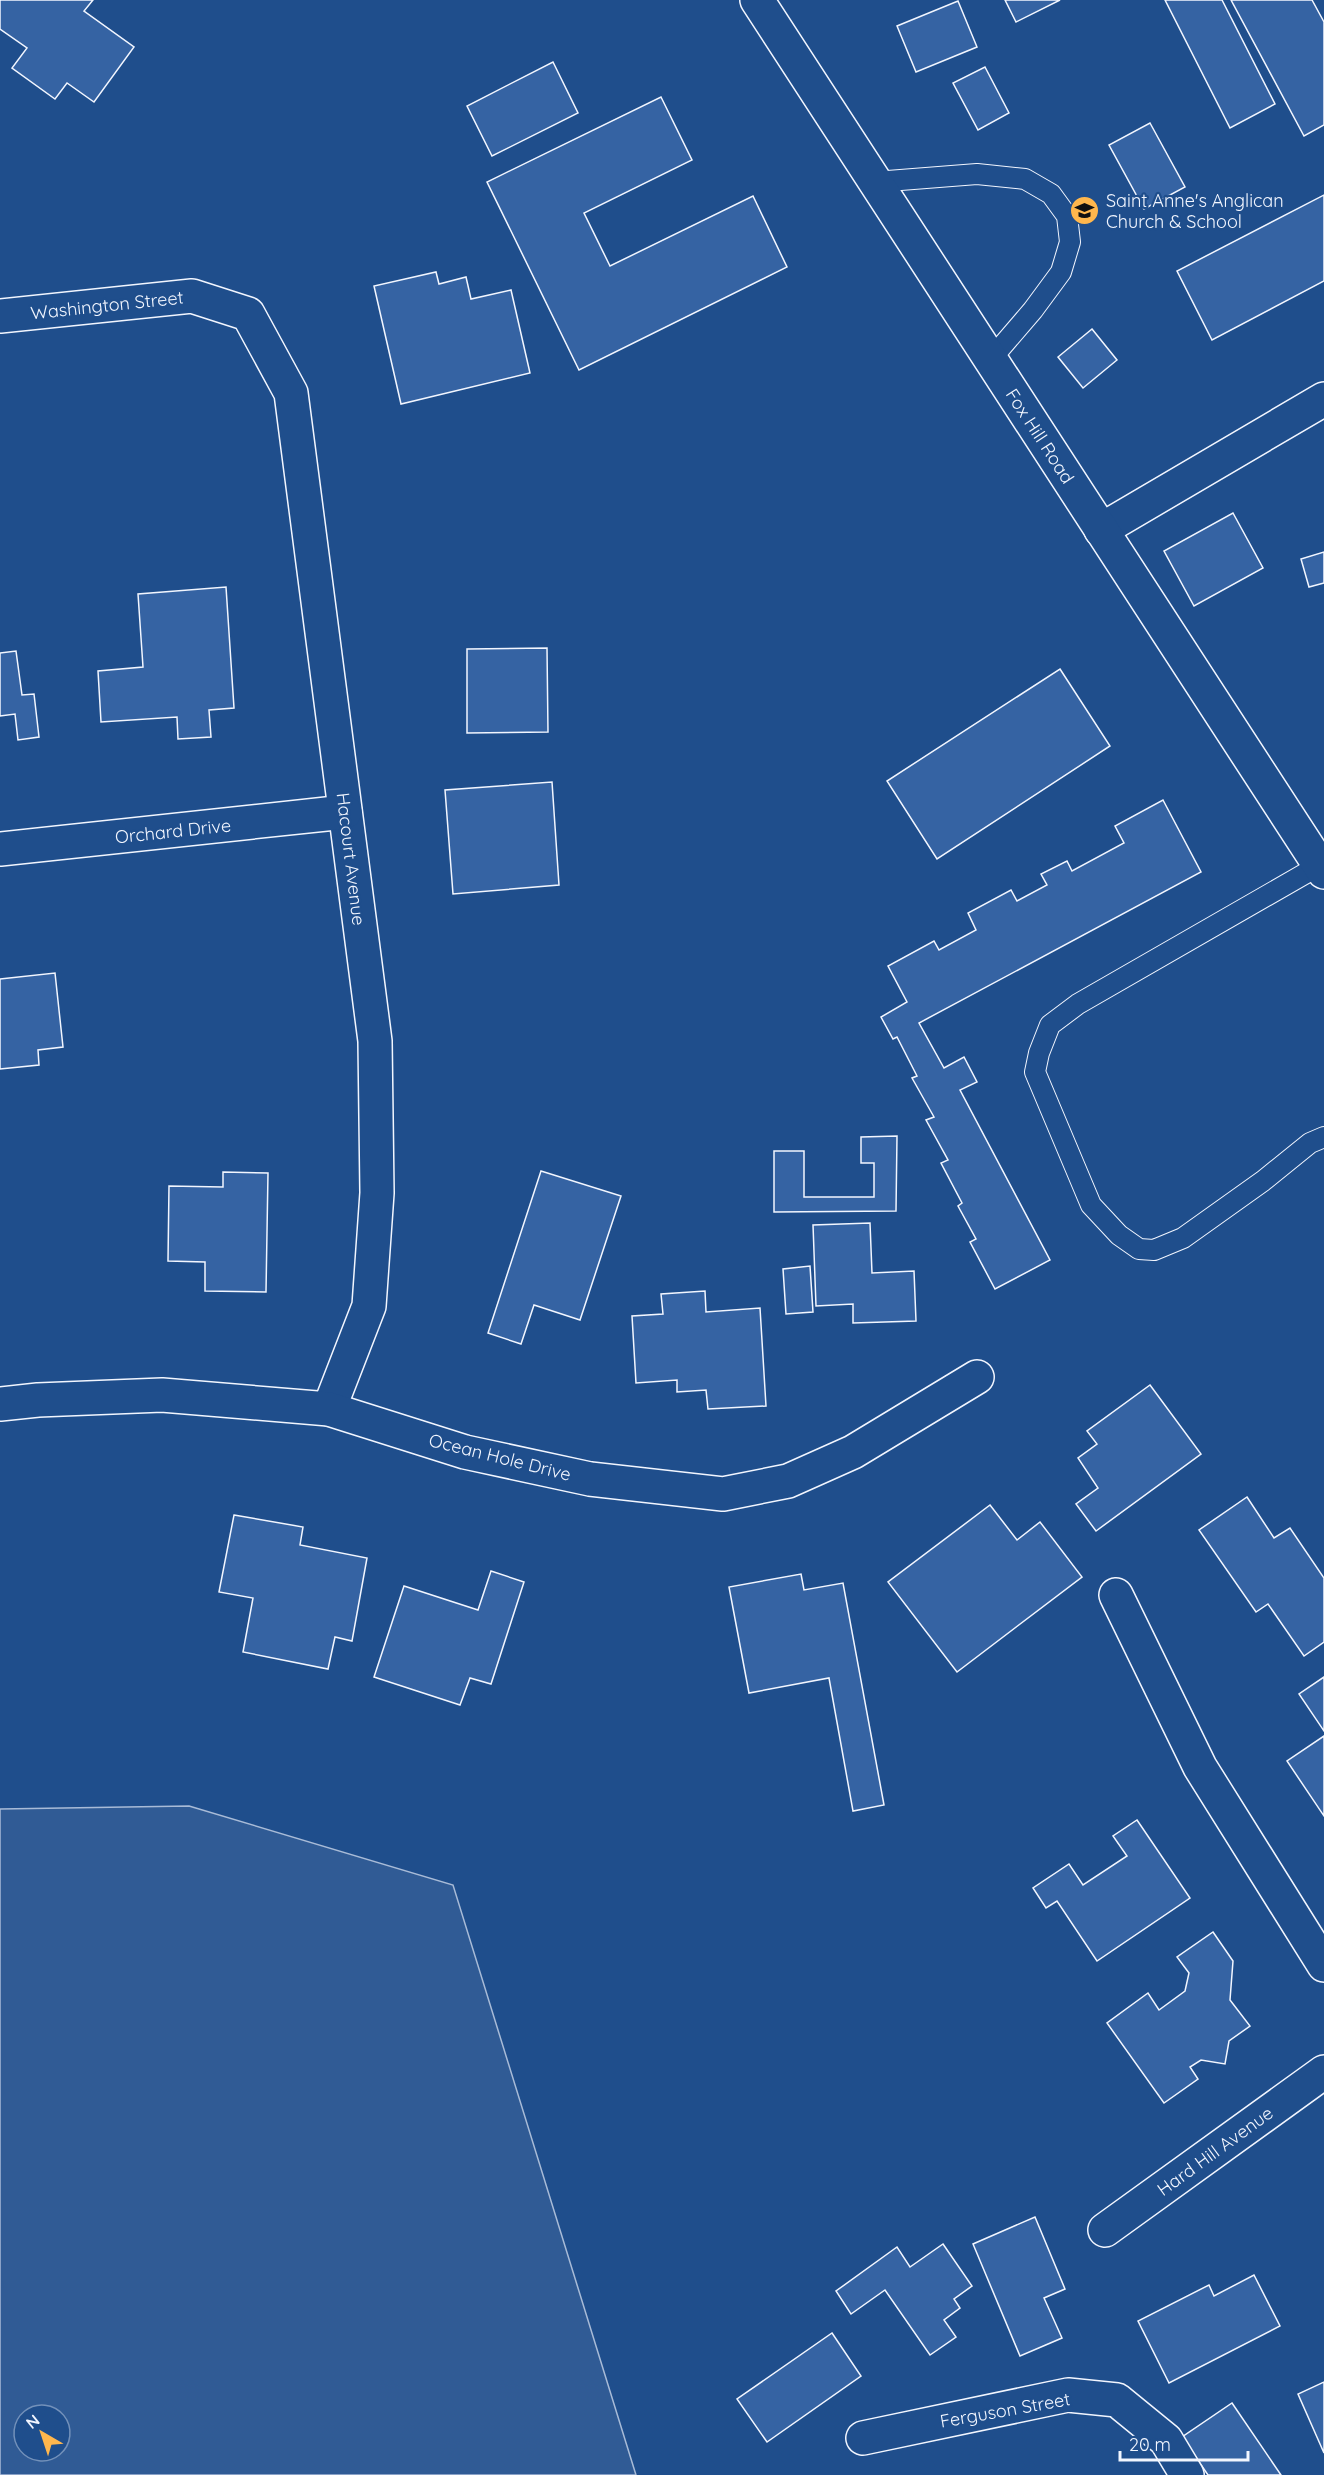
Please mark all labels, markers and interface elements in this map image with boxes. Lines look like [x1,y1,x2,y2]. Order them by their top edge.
place label: Saint Anne's Anglican Church & School [1106,189,1284,233]
school or university icon: Saint Anne's Anglican Church & School [1069,194,1101,226]
street label: Washington Street [29,286,185,324]
street label: Fox Hill Road [1001,384,1079,488]
street label: Hacourt Avenue [331,791,371,927]
street label: Orchard Drive [114,813,232,849]
street label: Ocean Hole Drive [426,1428,574,1486]
street label: Hard Hill Avenue [1153,2101,1277,2201]
street label: Ferguson Street [938,2387,1072,2433]
north arrow [12,2403,72,2463]
text: N [22,2410,43,2433]
scale bar [1120,2424,1248,2462]
text: 20 m [1129,2433,1171,2456]

